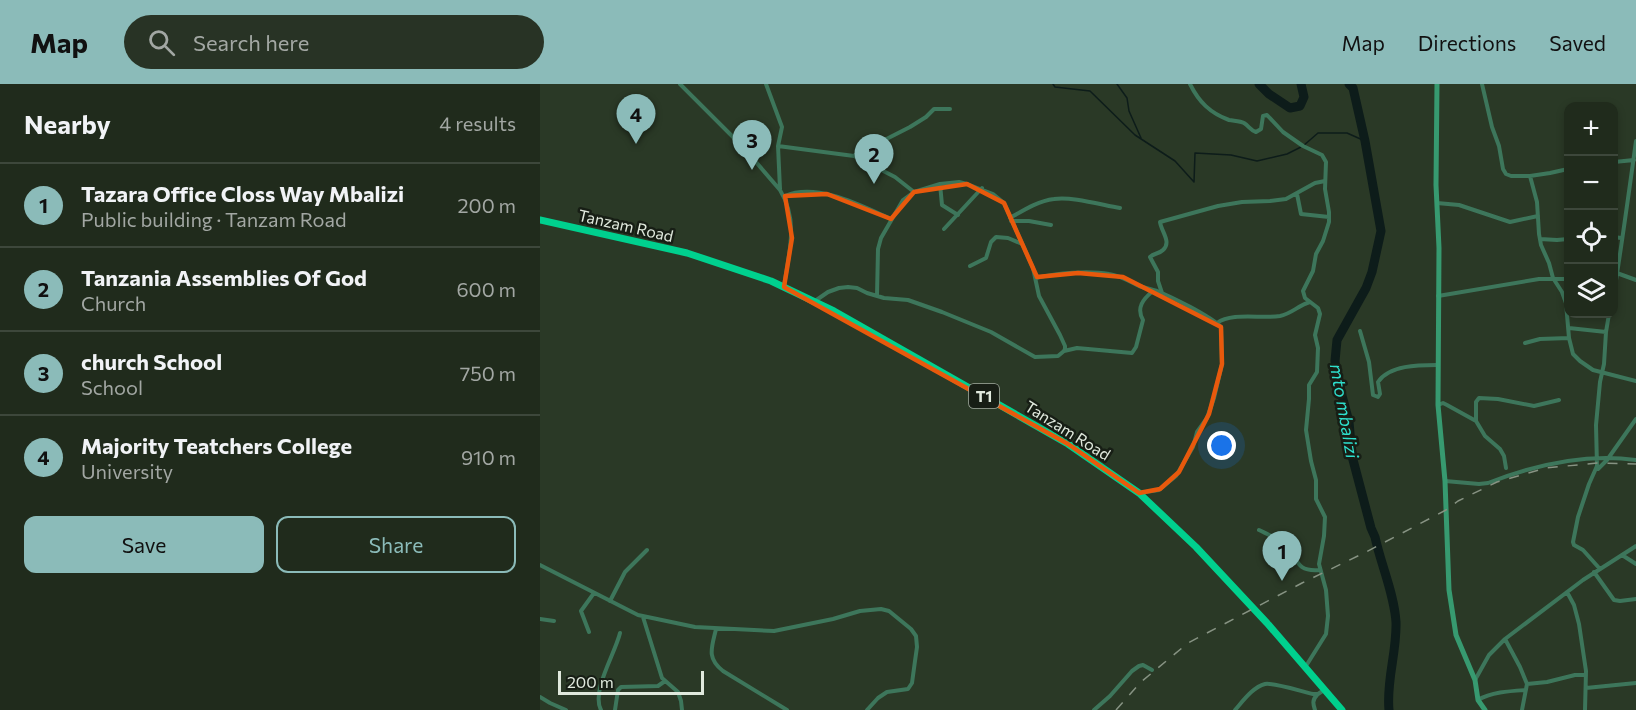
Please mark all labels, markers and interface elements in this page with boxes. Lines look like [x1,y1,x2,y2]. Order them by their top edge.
search box [124,15,544,69]
text: Map [30,25,88,59]
icon: search [145,26,178,59]
text: Search here [193,29,309,56]
text: Map [1342,30,1385,55]
text: Directions [1418,30,1516,55]
text: Saved [1549,30,1606,55]
pin: 4 [616,94,656,144]
map controls [1564,102,1618,318]
button: + [1564,102,1618,156]
text: Nearby [24,108,111,139]
text: 4 results [439,111,516,135]
pin: 3 [732,120,772,170]
pin: 2 [854,135,894,184]
button: − [1564,156,1618,210]
text: Tazara Office Closs Way Mbalizi [81,180,404,207]
text: 1 [39,193,48,217]
text: 200 m [458,193,516,217]
street label: Tanzam Road [577,205,675,245]
text: Public building · Tanzam Road [81,207,346,231]
button: locate [1564,210,1618,264]
text: Tanzania Assemblies Of God [81,264,367,291]
button: layers [1564,264,1618,318]
text: 2 [38,277,49,301]
text: 600 m [456,277,516,301]
text: Church [81,291,146,315]
text: church School [81,348,222,375]
text: 3 [38,361,49,385]
text: 750 m [460,361,516,385]
water label: mto mbalizi [1326,362,1364,461]
text: School [81,375,143,399]
road number: T1 [969,384,999,408]
street label: Tanzam Road [1022,396,1114,464]
your location [1207,431,1236,460]
text: Majority Teatchers College [81,432,352,459]
text: 4 [37,445,50,469]
text: 910 m [461,445,516,469]
text: University [81,459,173,483]
button: Save [24,516,264,573]
button: Share [276,516,516,573]
pin: 1 [1262,532,1302,581]
scale bar [558,668,704,696]
text: 200 m [567,672,614,691]

